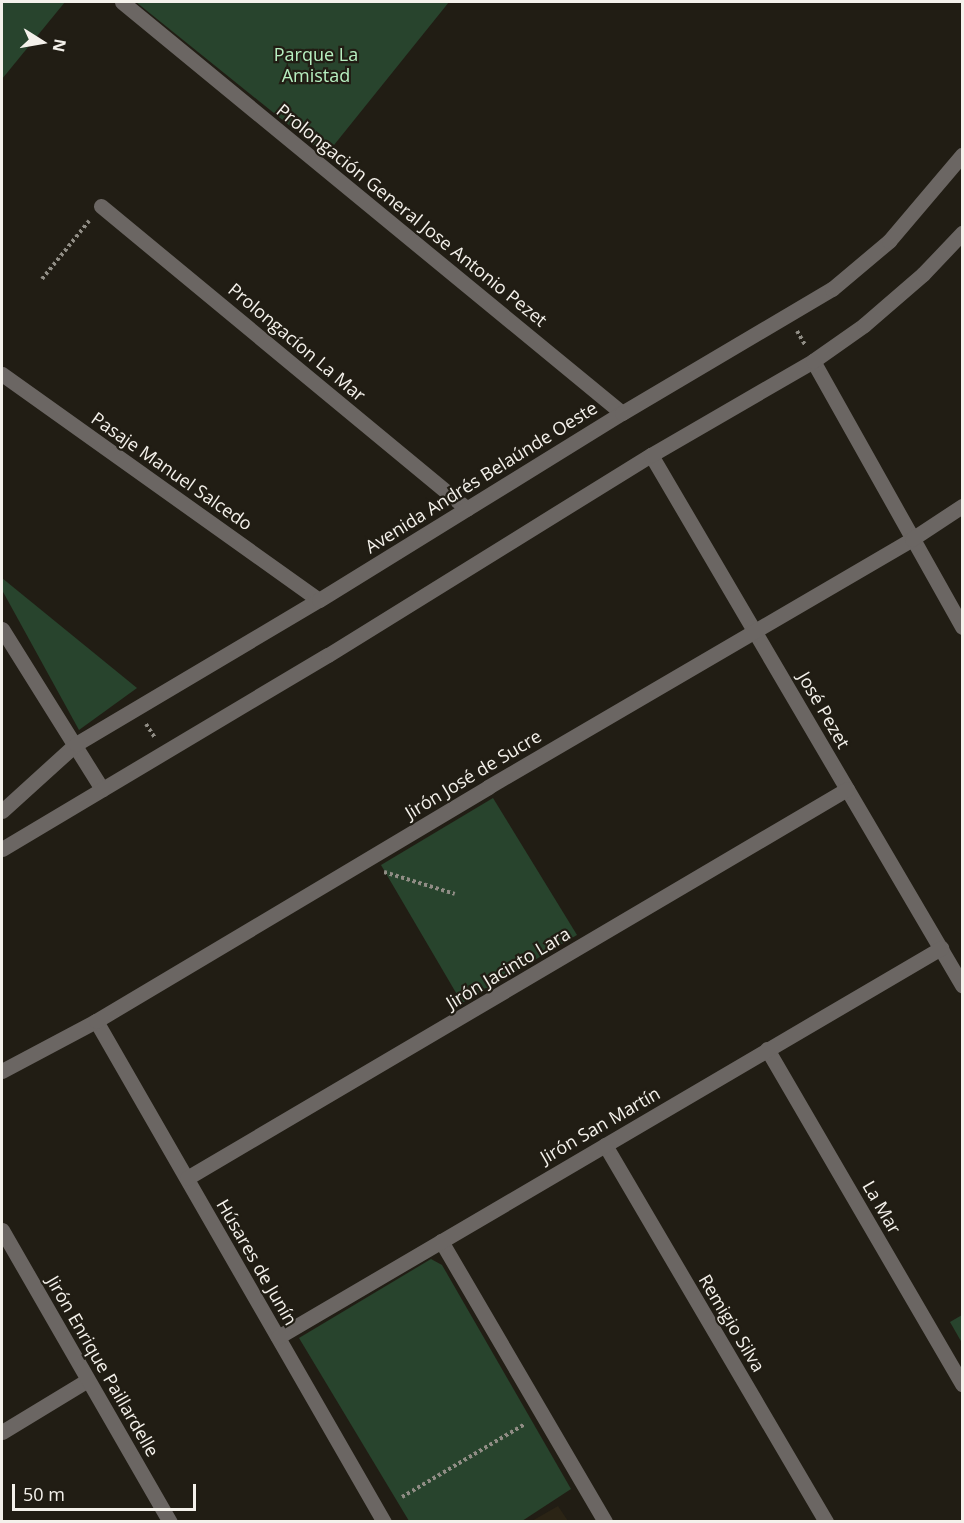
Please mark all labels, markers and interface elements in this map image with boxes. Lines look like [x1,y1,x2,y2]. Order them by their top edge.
north arrow [12,12,72,72]
text: N [48,37,72,54]
park label: Parque La Amistad [274,44,358,86]
street label: Prolongación General Jose Antonio Pezet [273,99,551,331]
street label: Prolongacíon La Mar [224,278,370,406]
street label: Avenida Andrés Belaúnde Oeste [361,396,601,558]
street label: Pasaje Manuel Salcedo [87,407,257,535]
street label: José Pezet [793,668,855,752]
street label: Jirón José de Sucre [401,725,545,823]
street label: Jirón Jacinto Lara [442,922,574,1014]
street label: Jirón San Martín [536,1082,664,1168]
street label: La Mar [858,1177,906,1237]
street label: Húsares de Junín [212,1195,302,1329]
street label: Remigio Silva [694,1270,770,1376]
street label: Jirón Enrique Paillardelle [42,1272,164,1460]
scale bar [15,1472,200,1510]
text: 50 m [23,1482,65,1506]

